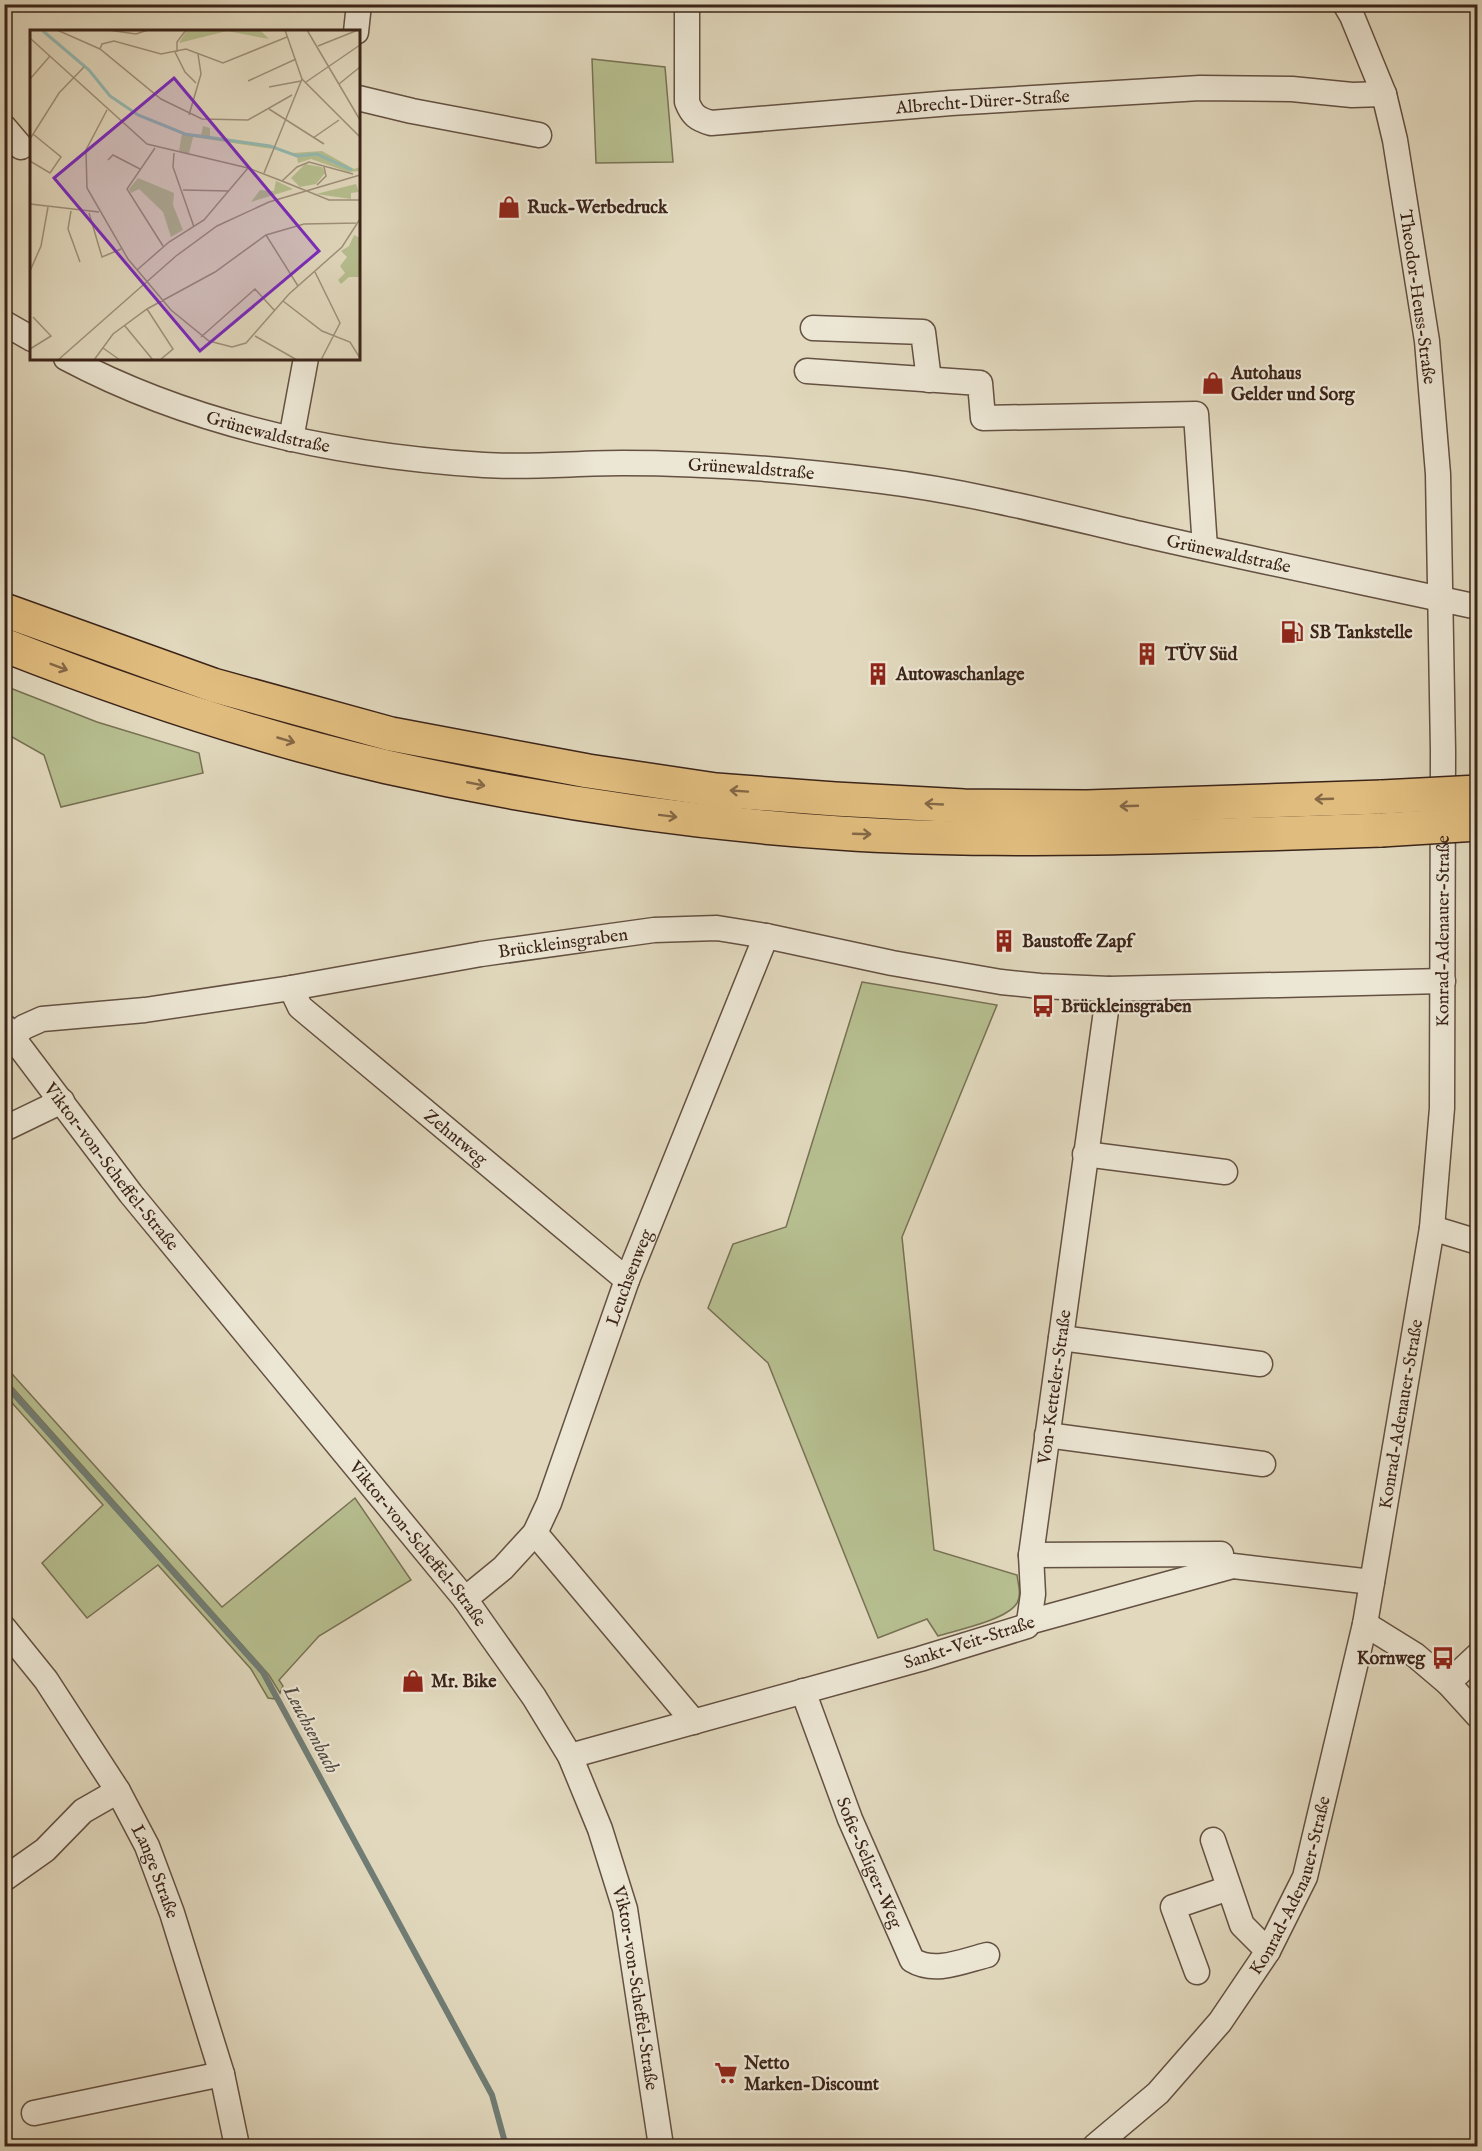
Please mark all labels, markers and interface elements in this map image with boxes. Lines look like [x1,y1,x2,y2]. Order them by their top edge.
inset map [30,30,360,360]
street label: Albrecht-Dürer-Straße [894,86,1070,121]
shop icon: Ruck-Werbedruck [496,194,522,220]
place label: Ruck-Werbedruck [527,197,669,220]
street label: Theodor-Heuss-Straße [1393,208,1440,386]
place label: Autohaus Gelder und Sorg [1230,363,1356,407]
shop icon: Autohaus Gelder und Sorg [1200,370,1226,396]
street label: Grünewaldstraße [203,407,332,459]
street label: Grünewaldstraße [687,454,815,486]
street label: Grünewaldstraße [1164,530,1293,580]
fuel station icon: SB Tankstelle [1279,619,1305,645]
place label: SB Tankstelle [1310,622,1413,645]
building icon: TÜV Süd [1134,641,1160,667]
place label: TÜV Süd [1164,642,1238,667]
building icon: Autowaschanlage [865,661,891,687]
one-way arrow [49,662,68,673]
place label: Autowaschanlage [895,664,1025,687]
one-way arrow [276,735,295,746]
one-way arrow [466,779,485,791]
one-way arrow [730,786,750,797]
one-way arrow [1314,793,1334,804]
one-way arrow [924,799,944,810]
one-way arrow [1119,800,1139,811]
one-way arrow [657,811,677,822]
one-way arrow [852,829,872,840]
street label: Konrad-Adenauer-Straße [1432,835,1456,1027]
street label: Brückleinsgraben [497,924,630,965]
building icon: Baustoffe Zapf [991,928,1017,954]
place label: Baustoffe Zapf [1022,931,1136,954]
bus stop icon: Brückleinsgraben [1030,993,1056,1019]
place label: Brückleinsgraben [1061,996,1192,1019]
street label: Viktor-von-Scheffel-Straße [37,1078,183,1256]
street label: Zehntweg [418,1105,492,1172]
street label: Leuchsenweg [602,1226,659,1329]
street label: Von-Ketteler-Straße [1033,1308,1078,1467]
street label: Konrad-Adenauer-Straße [1375,1318,1429,1511]
street label: Viktor-von-Scheffel-Straße [342,1456,491,1632]
street label: Sankt-Veit-Straße [901,1611,1038,1675]
bus stop icon: Kornweg [1430,1645,1456,1671]
place label: Kornweg [1357,1648,1426,1671]
shop icon: Mr. Bike [400,1668,426,1694]
place label: Mr. Bike [431,1671,497,1694]
water label: Leuchsenbach [277,1680,345,1779]
street label: Sofie-Seliger-Weg [830,1794,907,1932]
street label: Konrad-Adenauer-Straße [1245,1794,1337,1980]
street label: Lange Straße [125,1821,183,1922]
street label: Viktor-von-Scheffel-Straße [605,1882,662,2092]
place label: Netto Marken-Discount [743,2053,880,2097]
supermarket icon: Netto Marken-Discount [713,2060,739,2086]

